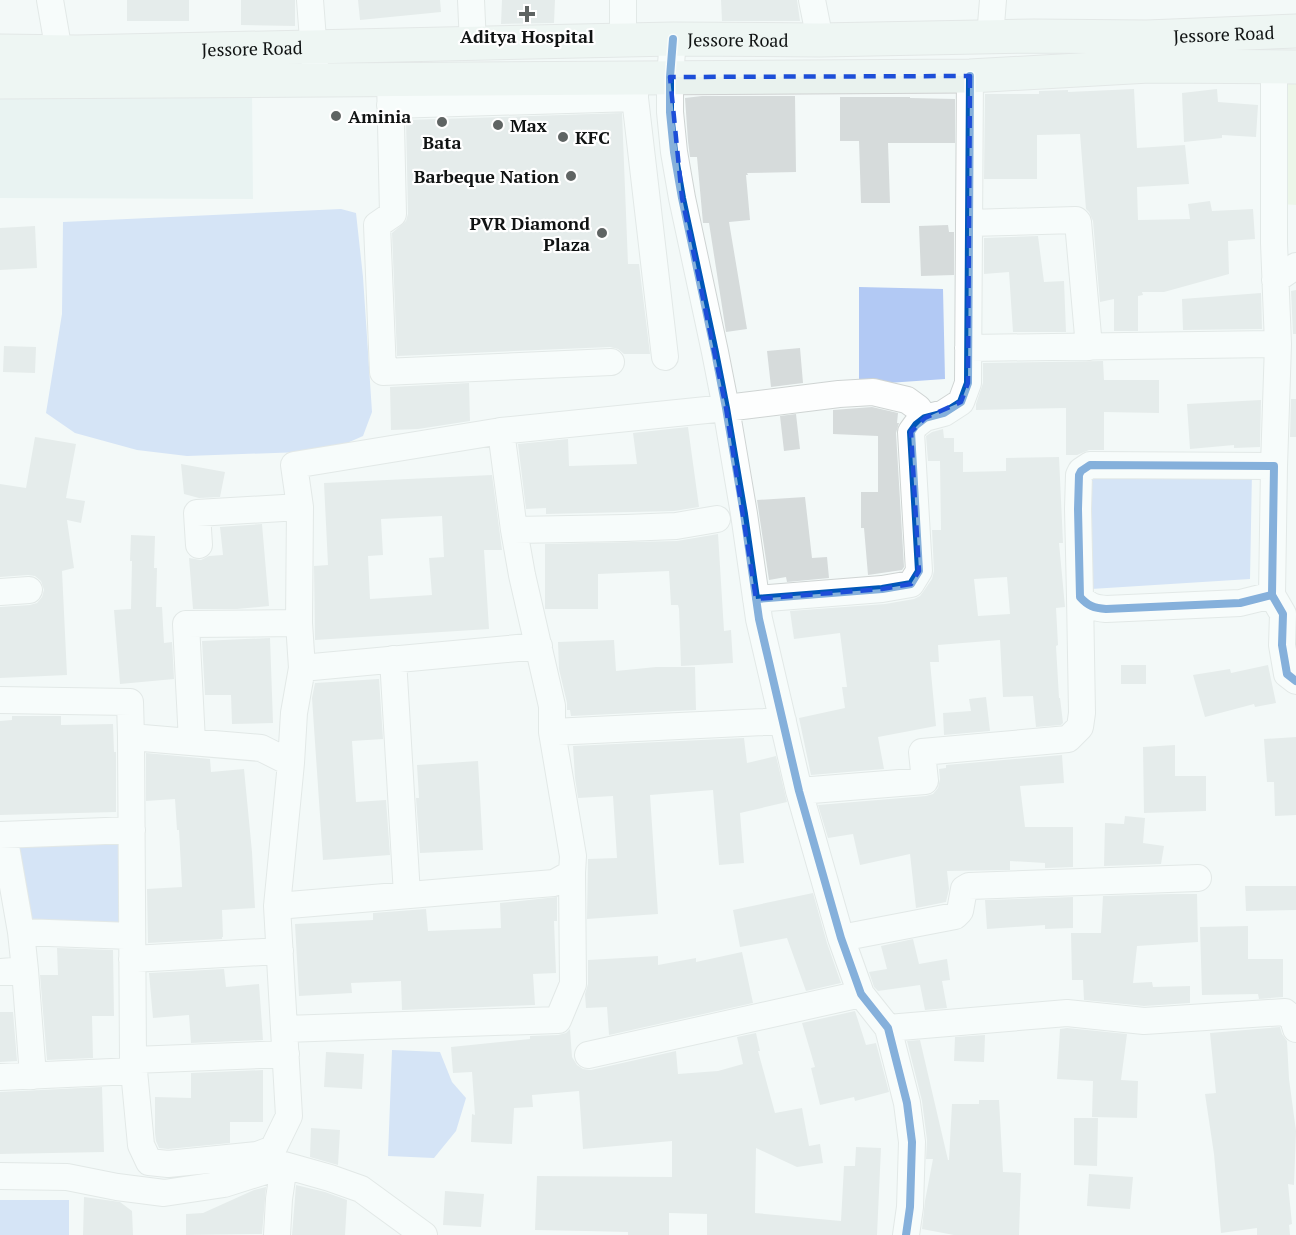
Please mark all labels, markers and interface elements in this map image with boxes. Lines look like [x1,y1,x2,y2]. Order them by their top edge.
marker: Aditya Hospital [518,5,536,23]
street label: Jessore Road [1173,20,1275,48]
place label: Aditya Hospital [460,24,594,48]
street label: Jessore Road [687,27,789,52]
street label: Jessore Road [201,35,303,61]
place label: Aminia [348,104,411,128]
marker: Aminia [329,109,343,123]
place label: Max [510,113,547,137]
marker: Bata [435,115,449,129]
marker: Max [491,118,505,132]
place label: KFC [575,125,610,149]
place label: Bata [423,130,461,154]
marker: KFC [556,130,570,144]
place label: Barbeque Nation [414,164,559,188]
marker: Barbeque Nation [564,169,578,183]
place label: PVR Diamond Plaza [469,211,590,256]
marker: PVR Diamond Plaza [595,226,609,240]

